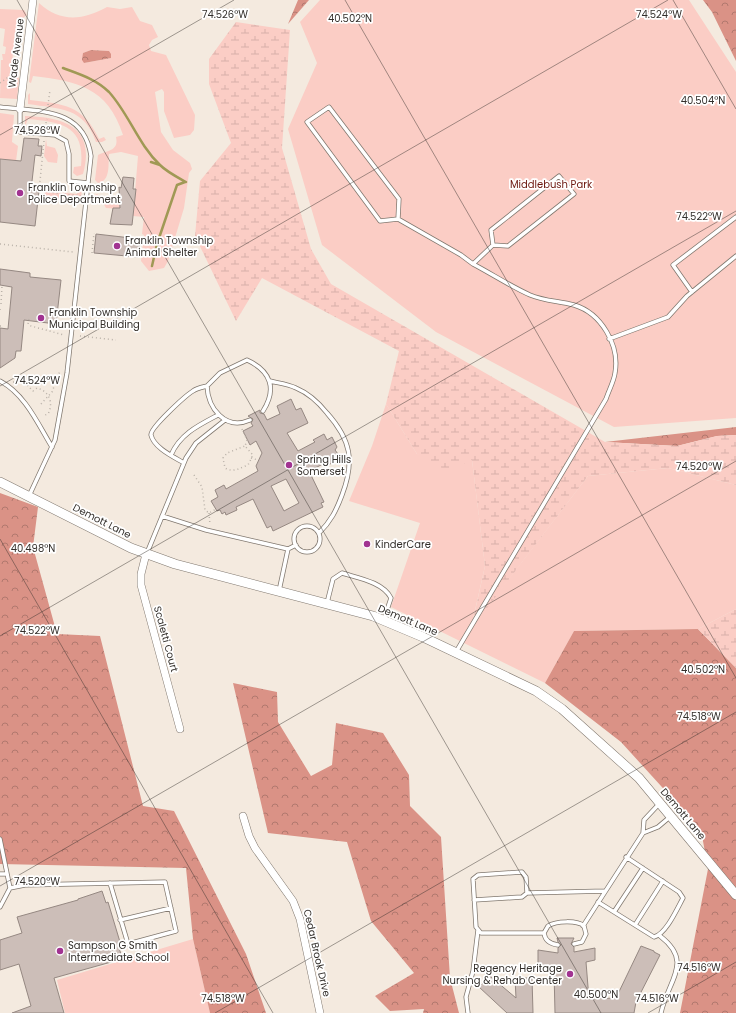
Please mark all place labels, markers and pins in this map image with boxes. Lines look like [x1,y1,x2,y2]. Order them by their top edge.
place label: Franklin Township Police Department [28,180,121,207]
marker: Franklin Township Police Department [15,188,25,198]
place label: Franklin Township Animal Shelter [125,233,214,260]
marker: Franklin Township Animal Shelter [112,241,122,251]
place label: Franklin Township Municipal Building [49,305,140,332]
marker: Franklin Township Municipal Building [36,313,46,323]
place label: Spring Hills Somerset [297,452,351,479]
marker: Spring Hills Somerset [284,460,294,470]
place label: KinderCare [375,537,431,552]
marker: KinderCare [362,539,372,549]
place label: Sampson G Smith Intermediate School [68,938,169,965]
marker: Sampson G Smith Intermediate School [55,946,65,956]
place label: Regency Heritage Nursing & Rehab Center [443,961,562,988]
marker: Regency Heritage Nursing & Rehab Center [565,969,575,979]

